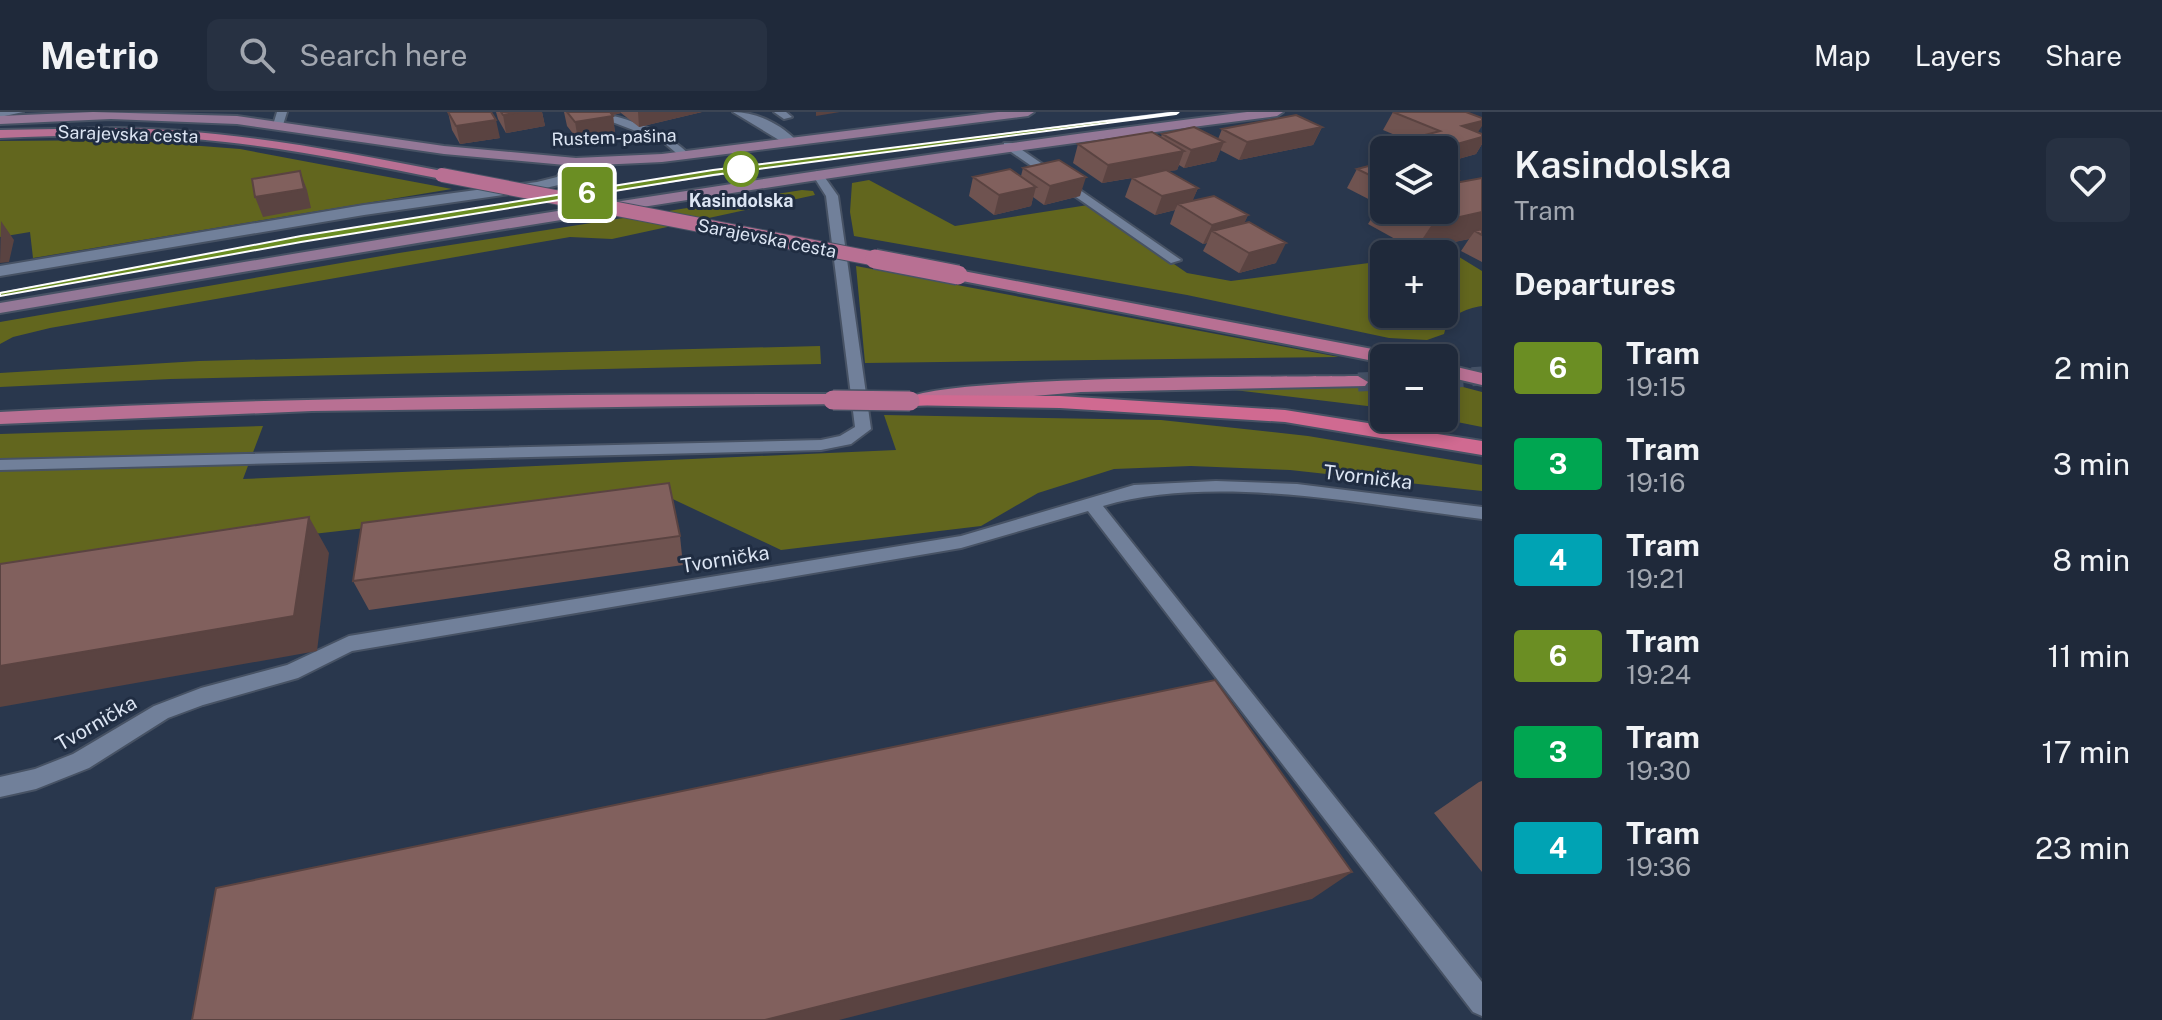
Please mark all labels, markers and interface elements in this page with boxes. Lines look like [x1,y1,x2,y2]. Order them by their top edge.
search box [207,19,767,91]
text: Metrio [40,33,159,78]
icon: search [235,33,279,77]
text: Search here [299,37,468,73]
text: Map [1814,39,1871,72]
text: Layers [1915,39,2001,72]
text: Share [2045,39,2122,72]
street label: Sarajevska cesta [57,121,199,147]
street label: Rustem-pašina [551,124,677,150]
map controls [1370,136,1458,432]
button: layers [1370,136,1458,224]
button: heart [2046,138,2130,222]
text: Kasindolska [1514,142,1732,187]
marker: Kasindolska [724,152,758,186]
line badge: 6 [561,167,613,219]
text: 6 [578,176,596,209]
place label: Kasindolska [689,190,793,211]
text: Tram [1514,195,1575,226]
street label: Sarajevska cesta [696,214,838,262]
button: + [1370,240,1458,328]
text: Departures [1514,266,1676,302]
text: Tram [1626,335,1700,371]
button: − [1370,344,1458,432]
text: 2 min [2054,350,2130,386]
text: 6 [1549,351,1567,384]
text: 19:15 [1626,371,1686,402]
text: Tram [1626,431,1700,467]
text: 3 min [2053,446,2130,482]
text: 3 [1549,447,1567,480]
street label: Tvornička [1322,460,1414,494]
text: 19:16 [1626,467,1685,498]
text: Tram [1626,527,1700,563]
street label: Tvornička [679,540,771,578]
text: 8 min [2052,542,2130,578]
text: 4 [1549,543,1567,576]
text: 19:21 [1626,563,1685,594]
text: Tram [1626,623,1700,659]
text: 11 min [2047,638,2130,674]
text: 6 [1549,639,1567,672]
text: 19:24 [1626,659,1691,690]
street label: Tvornička [51,690,141,756]
text: Tram [1626,719,1700,755]
text: 17 min [2042,734,2130,770]
text: 3 [1549,735,1567,768]
text: 19:30 [1626,755,1691,786]
text: Tram [1626,815,1700,851]
text: 23 min [2035,830,2130,866]
text: 4 [1549,831,1567,864]
text: 19:36 [1626,851,1691,882]

